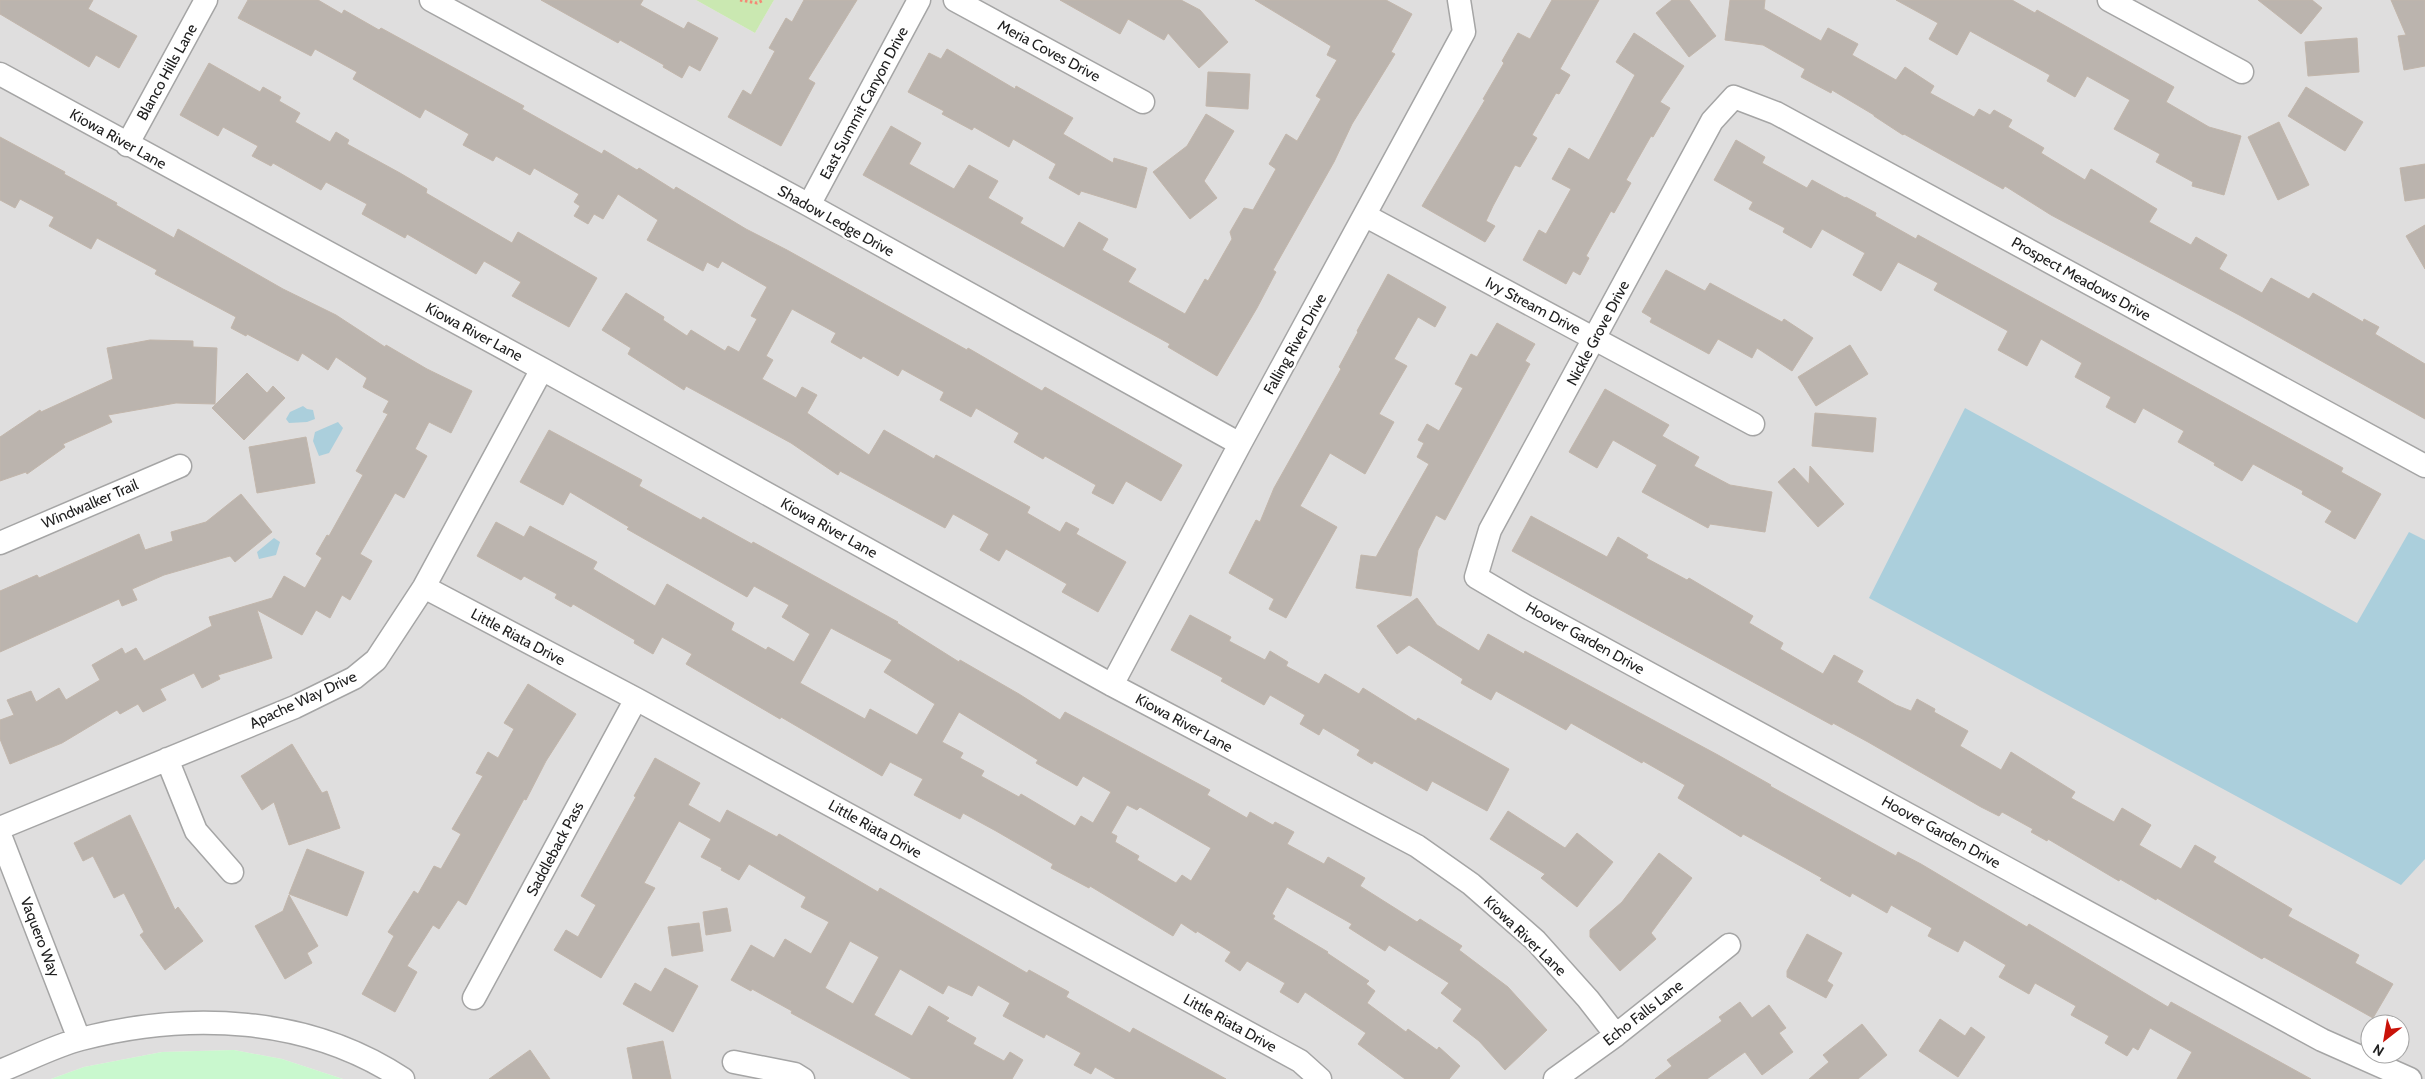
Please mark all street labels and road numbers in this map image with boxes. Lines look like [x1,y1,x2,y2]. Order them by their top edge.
street label: Meria Coves Drive [995,16,1104,86]
street label: Blanco Hills Lane [133,20,201,123]
street label: East Summit Canyon Drive [816,23,912,182]
street label: Kiowa River Lane [67,105,170,173]
street label: Shadow Ledge Drive [775,182,898,261]
street label: Prospect Meadows Drive [2008,233,2154,325]
street label: Ivy Stream Drive [1482,273,1584,339]
street label: Nickle Grove Drive [1563,277,1633,389]
street label: Falling River Drive [1260,290,1330,398]
street label: Kiowa River Lane [422,299,526,365]
street label: Windwalker Trail [39,475,141,532]
street label: Kiowa River Lane [778,494,881,562]
street label: Hoover Garden Drive [1522,598,1648,678]
street label: Little Riata Drive [468,605,568,669]
street label: Apache Way Drive [247,667,360,733]
street label: Kiowa River Lane [1132,690,1236,756]
street label: Hoover Garden Drive [1878,792,2004,872]
street label: Little Riata Drive [825,796,925,862]
street label: Saddleback Pass [523,799,587,899]
street label: Kiowa River Lane [1480,892,1570,980]
street label: Vaquero Way [17,895,64,980]
street label: Echo Falls Lane [1600,976,1687,1050]
street label: Little Riata Drive [1180,990,1280,1056]

